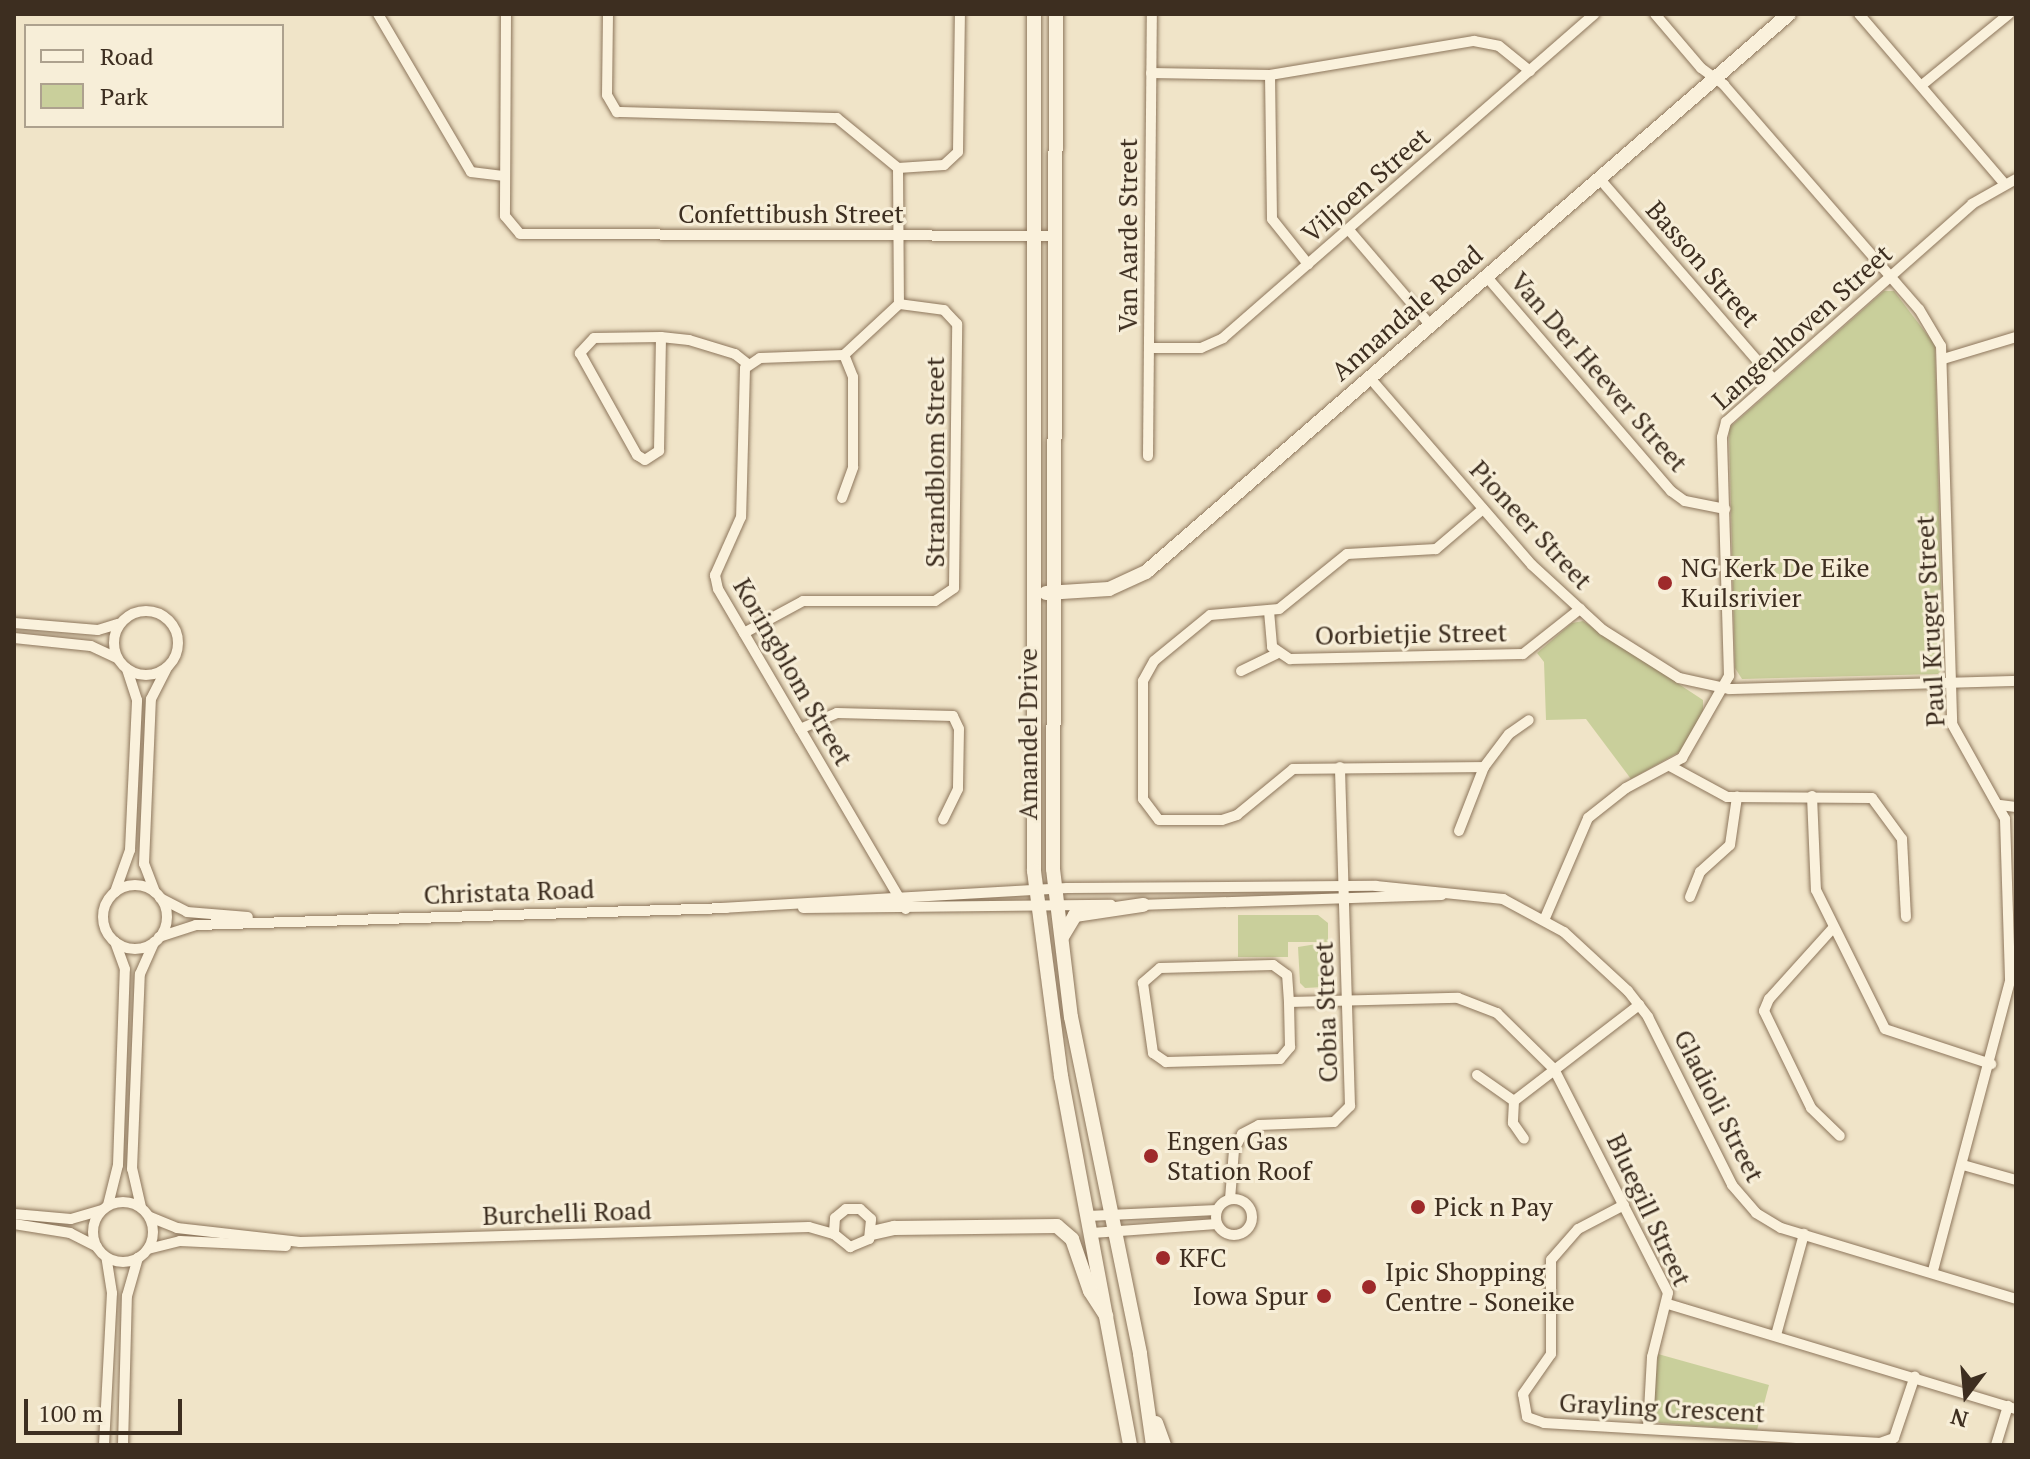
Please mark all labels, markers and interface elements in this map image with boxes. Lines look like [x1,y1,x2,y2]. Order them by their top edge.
legend [24,24,284,128]
text: Road [100,40,154,72]
text: Park [100,80,148,112]
street label: Viljoen Street [1296,121,1436,249]
street label: Van Aarde Street [1112,138,1144,332]
street label: Basson Street [1640,194,1766,334]
street label: Confettibush Street [678,198,904,230]
street label: Langenhoven Street [1706,238,1898,416]
street label: Annandale Road [1325,239,1489,387]
street label: Van Der Heever Street [1504,266,1694,478]
street label: Strandblom Street [919,356,951,568]
street label: Pioneer Street [1463,454,1599,596]
street label: Paul Kruger Street [1909,514,1951,728]
place label: NG Kerk De Eike Kuilsrivier [1681,552,1870,614]
street label: Koringblom Street [727,573,859,771]
marker: NG Kerk De Eike Kuilsrivier [1656,574,1674,592]
street label: Oorbietjie Street [1315,617,1507,651]
street label: Amandel Drive [1012,648,1044,820]
street label: Christata Road [423,873,595,911]
street label: Cobia Street [1308,941,1344,1083]
street label: Gladioli Street [1667,1025,1771,1187]
place label: Engen Gas Station Roof [1167,1125,1311,1186]
street label: Bluegill Street [1600,1129,1698,1291]
marker: Engen Gas Station Roof [1142,1147,1160,1165]
place label: Pick n Pay [1434,1191,1553,1223]
street label: Burchelli Road [482,1194,652,1232]
marker: Pick n Pay [1409,1198,1427,1216]
place label: KFC [1179,1242,1227,1274]
marker: KFC [1154,1249,1172,1267]
place label: Ipic Shopping Centre - Soneike [1385,1256,1577,1318]
marker: Ipic Shopping Centre - Soneike [1360,1278,1378,1296]
place label: Iowa Spur [1193,1280,1308,1312]
marker: Iowa Spur [1315,1287,1333,1305]
north arrow [1926,1355,2006,1435]
scale bar [28,1383,186,1433]
street label: Grayling Crescent [1558,1387,1766,1429]
text: 100 m [38,1397,103,1429]
text: N [1947,1402,1971,1435]

